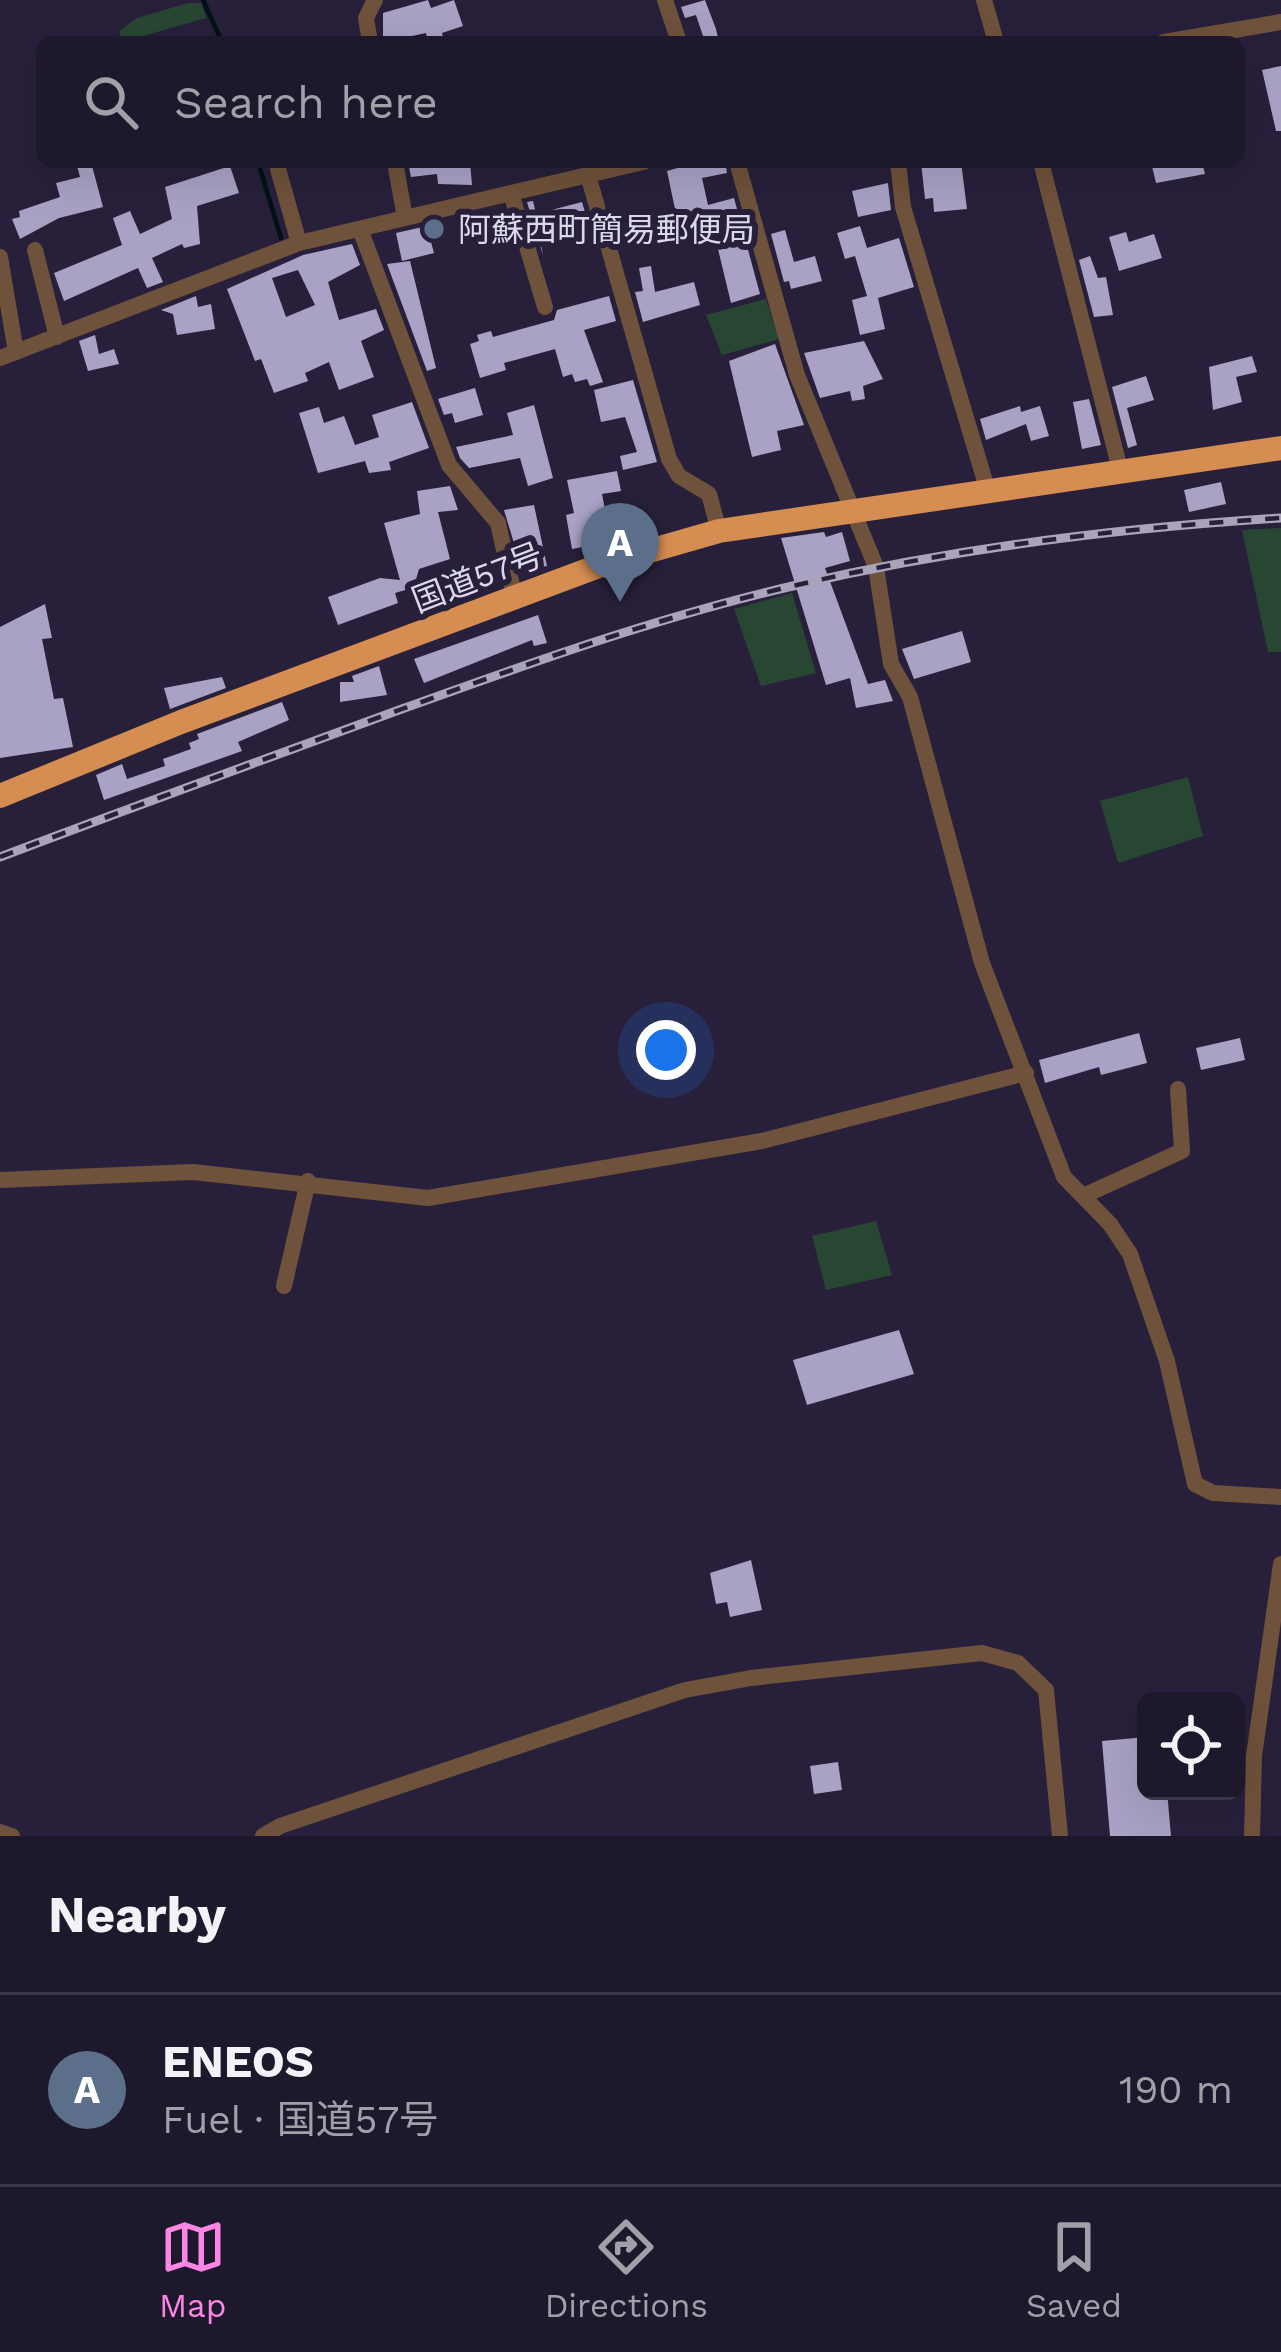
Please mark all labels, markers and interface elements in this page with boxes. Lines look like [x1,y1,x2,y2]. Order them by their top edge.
search box [36,36,1245,168]
icon: search [78,69,144,135]
text: Search here [174,76,438,129]
place label: 阿蘇西町簡易郵便局 [458,210,755,249]
marker: 阿蘇西町簡易郵便局 [421,216,447,242]
pin: A [581,503,659,602]
street label: 国道57号 [406,535,548,620]
your location [636,1020,696,1080]
map controls [1137,1692,1245,1800]
button: locate [1137,1692,1245,1800]
text: Nearby [48,1885,226,1944]
text: ENEOS [162,2035,314,2088]
text: A [74,2067,100,2112]
text: 190 m [1119,2067,1233,2112]
text: Fuel · 国道57号 [162,2097,438,2142]
tab: Map [159,2214,226,2325]
tab: Directions [545,2214,708,2325]
tab: Saved [1026,2214,1122,2325]

